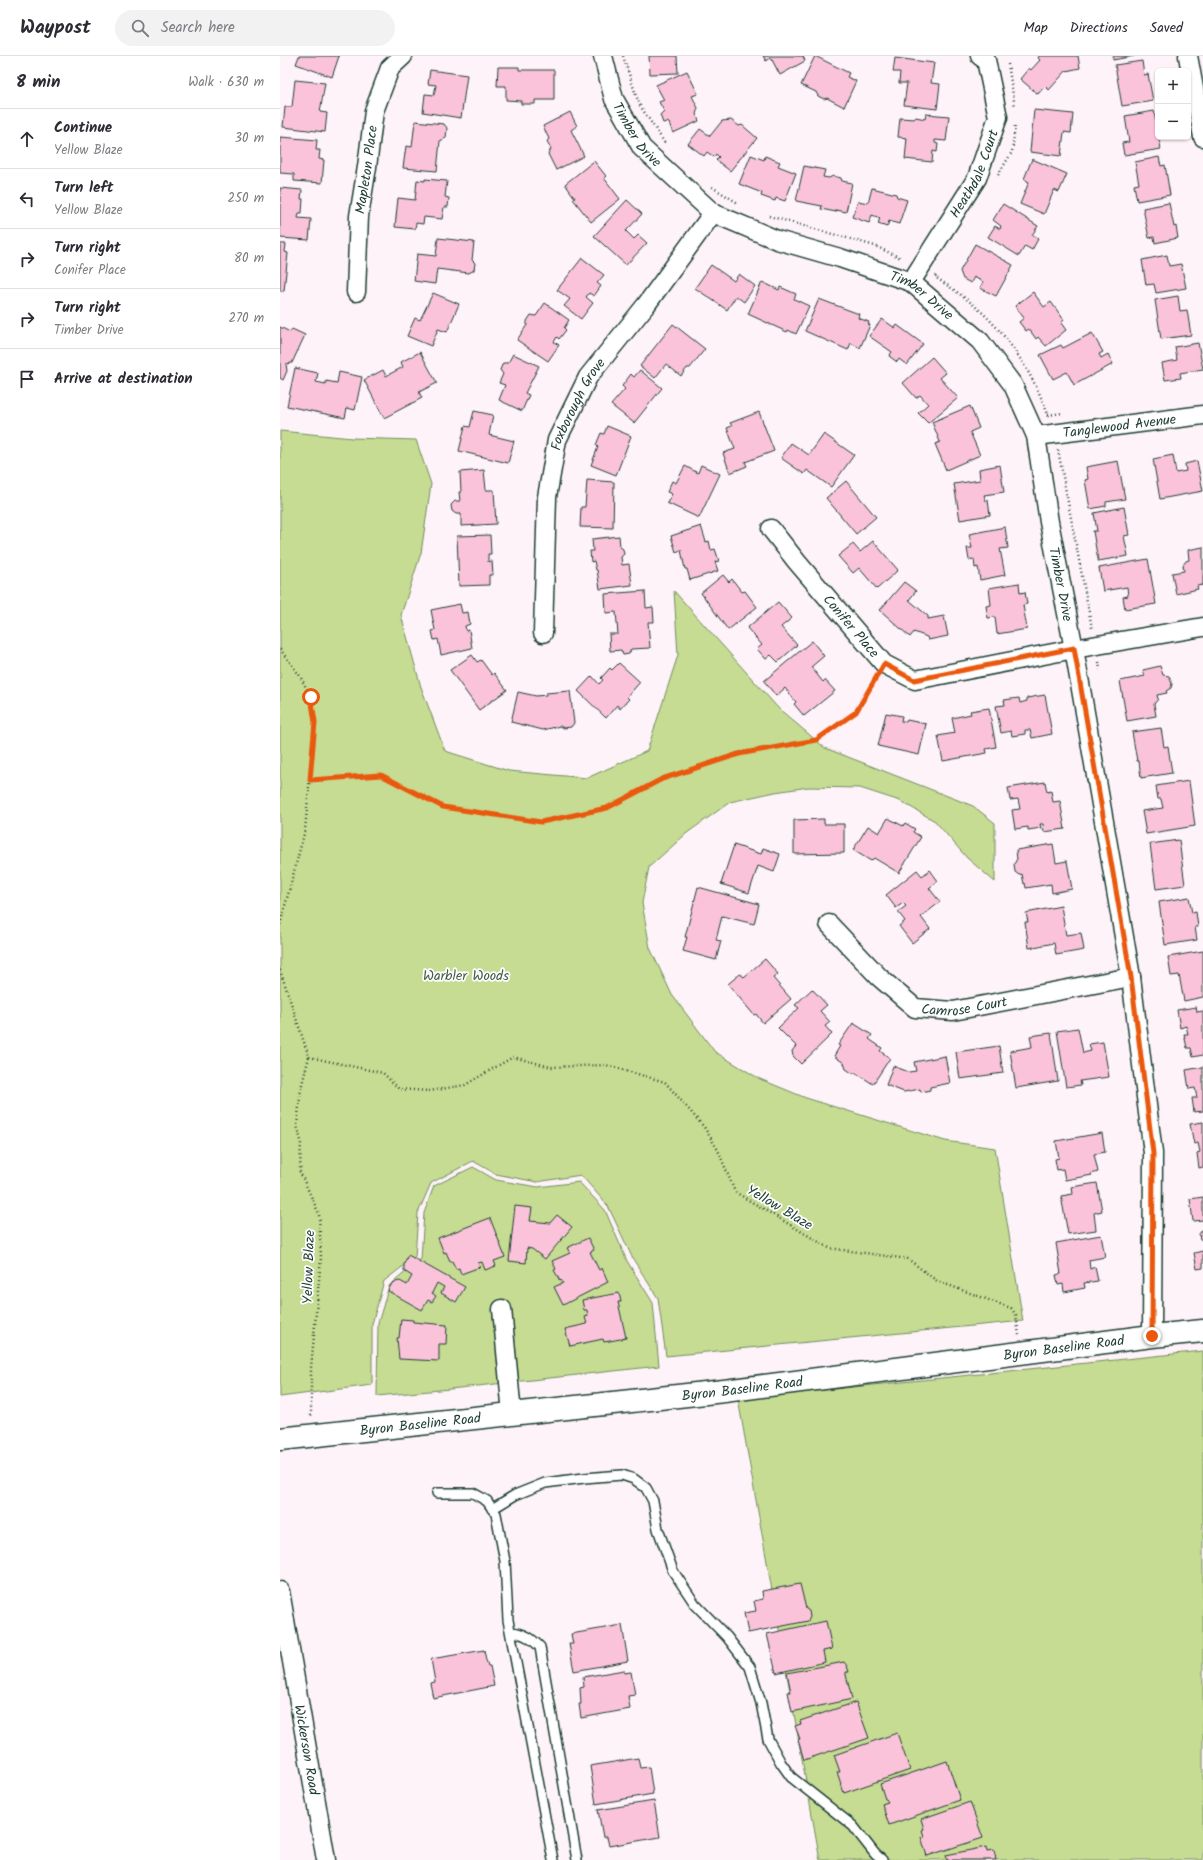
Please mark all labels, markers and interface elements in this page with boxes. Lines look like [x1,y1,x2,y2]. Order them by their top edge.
search box [115,10,395,46]
text: Waypost [20,13,91,43]
text: Search here [161,16,235,40]
icon: search [129,17,151,39]
text: Map [1023,17,1048,39]
text: Directions [1070,17,1128,39]
text: Saved [1150,17,1183,39]
map controls [1155,68,1191,140]
button: + [1155,68,1191,104]
text: 8 min [16,69,60,96]
text: Walk · 630 m [188,72,264,93]
street label: Timber Drive [606,98,667,173]
button: − [1155,104,1191,140]
text: Continue [54,116,112,140]
street label: Mapleton Place [350,124,384,216]
street label: Heathdale Court [944,126,1005,222]
icon: ahead [16,128,38,150]
text: 30 m [235,128,264,149]
text: Yellow Blaze [54,140,123,161]
text: Turn left [54,176,114,200]
icon: left [16,188,38,210]
text: 250 m [227,188,264,209]
text: Yellow Blaze [54,200,123,221]
text: Turn right [54,236,121,260]
icon: right [16,248,38,270]
text: 80 m [234,248,264,269]
text: Conifer Place [54,260,126,281]
street label: Timber Drive [887,266,959,326]
text: Turn right [54,296,121,320]
icon: right [16,308,38,330]
text: 270 m [228,308,264,329]
text: Timber Drive [54,320,124,341]
street label: Foxborough Grove [545,353,612,452]
text: Arrive at destination [54,367,193,391]
icon: arrive [16,368,38,390]
street label: Tanglewood Avenue [1062,408,1178,445]
street label: Timber Drive [1042,545,1078,624]
street label: Conifer Place [817,590,885,664]
route start [302,688,320,706]
park label: Warbler Woods [423,965,509,987]
street label: Camrose Court [920,991,1010,1023]
street label: Yellow Blaze [742,1179,817,1237]
street label: Yellow Blaze [297,1229,321,1304]
route end [1143,1327,1161,1345]
street label: Byron Baseline Road [1002,1330,1126,1367]
street label: Byron Baseline Road [681,1371,805,1407]
street label: Byron Baseline Road [359,1407,483,1442]
street label: Wickerson Road [288,1703,325,1798]

